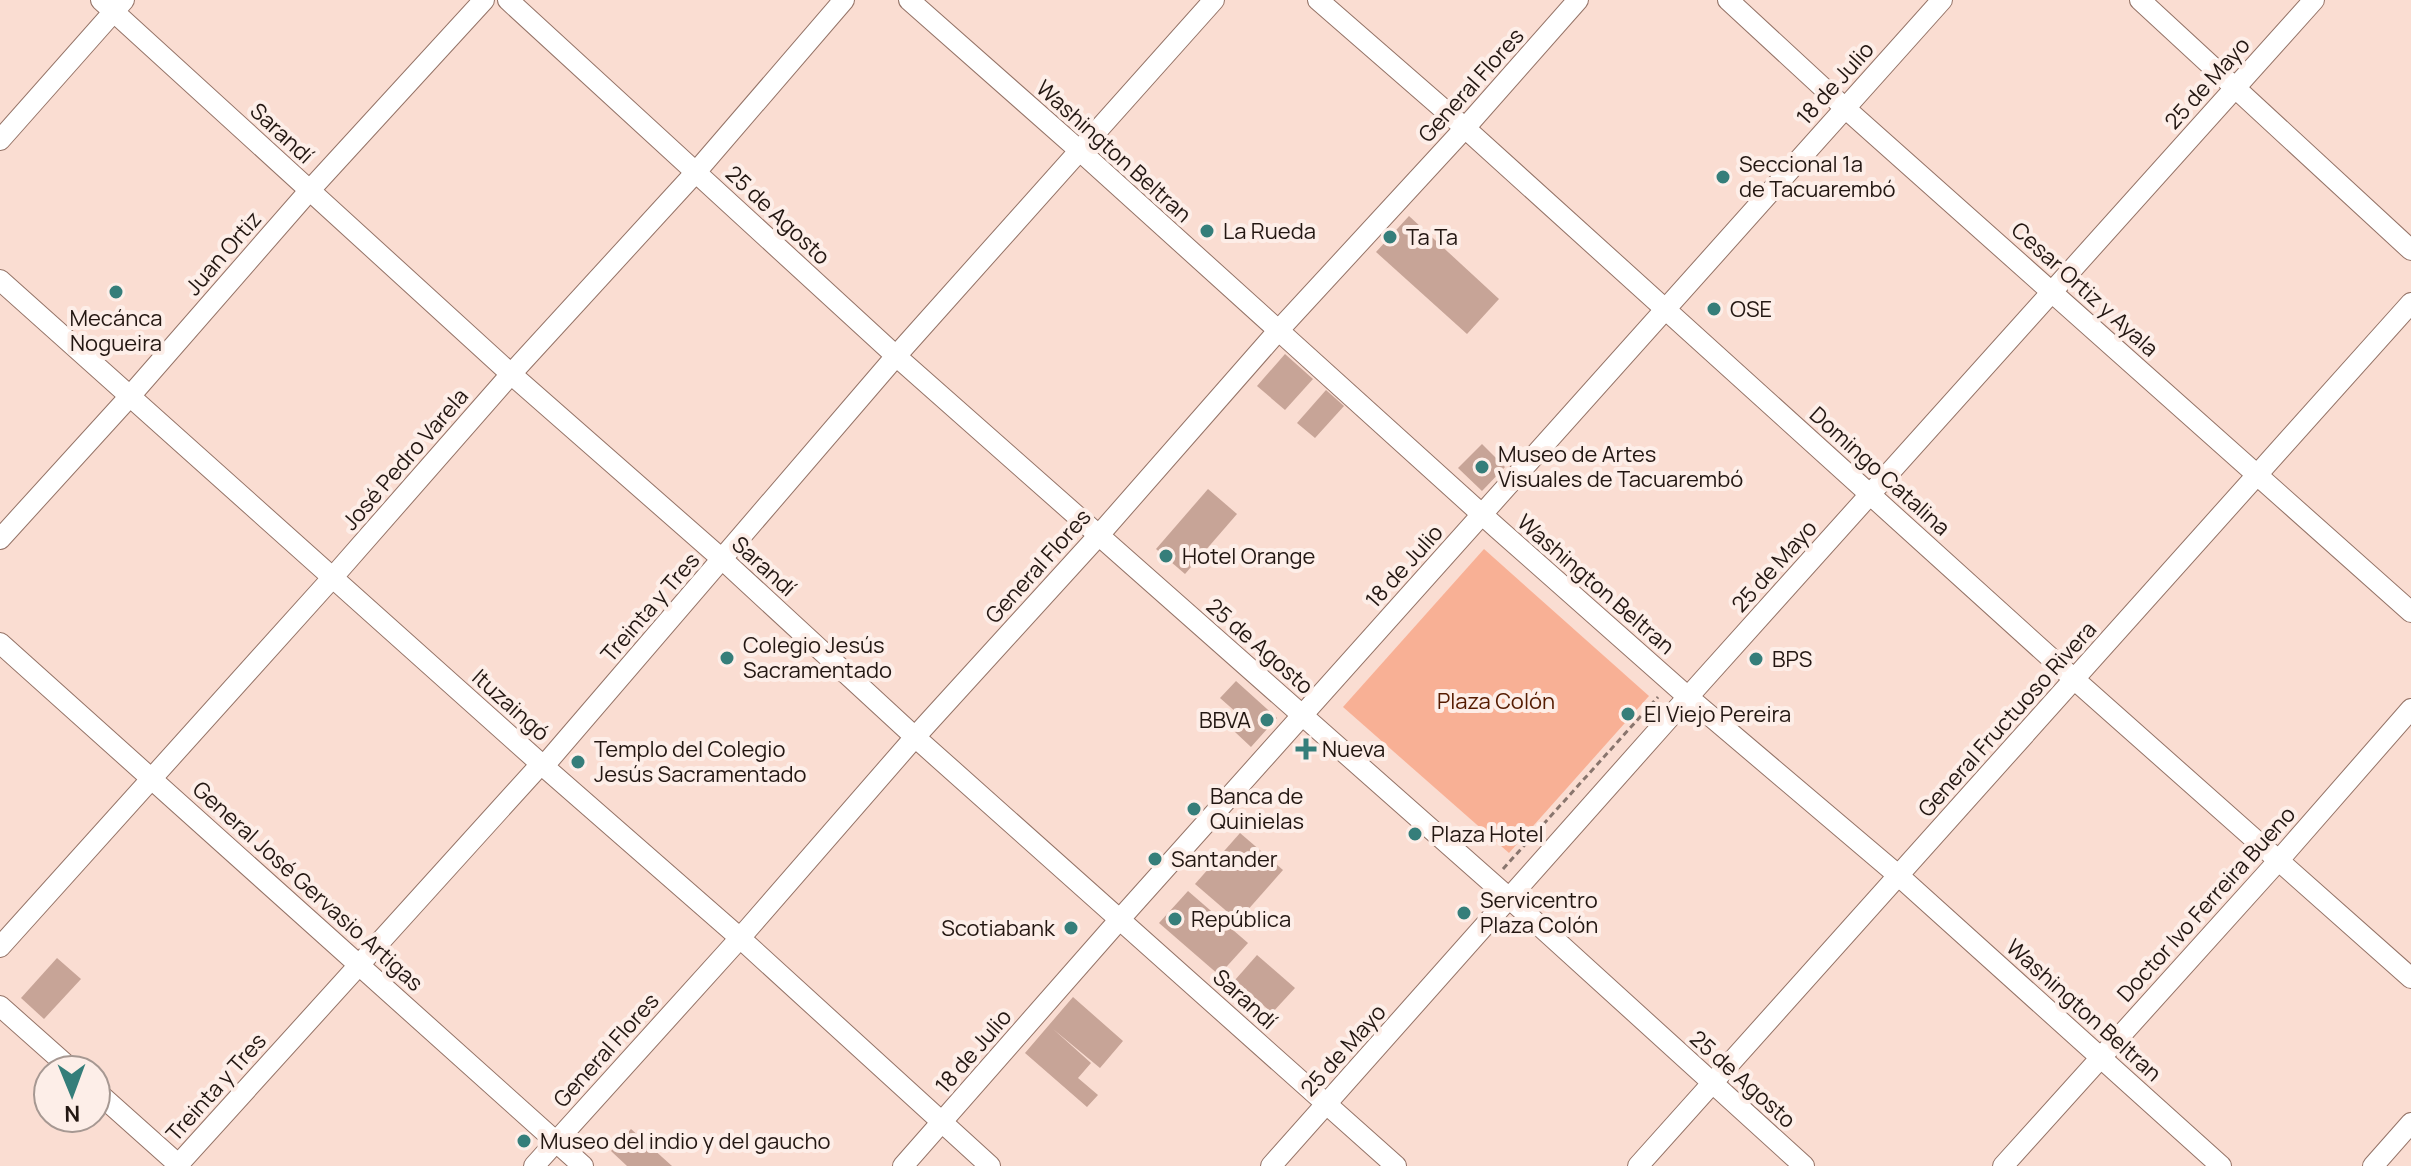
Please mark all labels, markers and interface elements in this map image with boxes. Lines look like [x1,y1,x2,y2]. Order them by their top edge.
street label: General Flores [1412,21,1530,149]
street label: 25 de Mayo [2158,31,2256,135]
street label: 18 de Julio [1790,35,1880,131]
street label: Washington Beltran [1030,73,1198,229]
street label: Sarandí [244,96,320,170]
place label: Seccional 1a de Tacuarembó [1739,149,1896,204]
street label: 25 de Agosto [719,159,837,271]
marker: Seccional 1a de Tacuarembó [1714,168,1732,186]
street label: Juan Ortiz [178,205,268,301]
street label: Cesar Ortiz y Ayala [2005,215,2165,363]
place label: La Rueda [1223,216,1316,246]
marker: La Rueda [1198,222,1216,240]
place label: Ta Ta [1406,222,1458,252]
marker: Ta Ta [1381,228,1399,246]
marker: Mecánca Nogueira [107,283,125,301]
place label: OSE [1730,294,1772,324]
marker: OSE [1705,300,1723,318]
place label: Mecánca Nogueira [70,303,163,358]
street label: José Pedro Varela [335,382,475,536]
street label: Domingo Catalina [1803,400,1957,542]
place label: Museo de Artes Visuales de Tacuarembó [1498,439,1743,494]
marker: Museo de Artes Visuales de Tacuarembó [1473,458,1491,476]
street label: General Flores [979,502,1097,630]
street label: Washington Beltran [1511,507,1681,661]
street label: 25 de Mayo [1725,514,1823,618]
street label: 18 de Julio [1359,518,1449,614]
street label: Sarandí [725,529,803,603]
place label: Hotel Orange [1182,541,1316,571]
street label: Treinta y Tres [594,546,706,668]
marker: Hotel Orange [1157,547,1175,565]
street label: 25 de Agosto [1200,591,1320,701]
street label: General Fructuoso Rivera [1911,615,2103,823]
place label: Colegio Jesús Sacramentado [743,630,892,685]
place label: BPS [1772,644,1812,674]
marker: Colegio Jesús Sacramentado [718,649,736,667]
marker: BPS [1747,650,1765,668]
street label: Ituzaingó [466,662,556,748]
park label: Plaza Colón [1437,686,1555,716]
place label: El Viejo Pereira [1644,699,1791,729]
place label: BBVA [1199,705,1251,735]
marker: El Viejo Pereira [1619,705,1637,723]
marker: BBVA [1258,711,1276,729]
place label: Templo del Colegio Jesús Sacramentado [594,734,807,789]
place label: Nueva [1322,734,1385,764]
marker: Nueva [1297,740,1315,758]
marker: Templo del Colegio Jesús Sacramentado [569,753,587,771]
street label: General José Gervasio Artigas [186,774,430,998]
place label: Banca de Quinielas [1210,781,1304,836]
marker: Banca de Quinielas [1185,800,1203,818]
street label: Doctor Ivo Ferreira Bueno [2110,800,2302,1008]
place label: Plaza Hotel [1431,819,1544,849]
marker: Plaza Hotel [1406,825,1424,843]
place label: Santander [1171,844,1278,874]
marker: Santander [1146,850,1164,868]
place label: Servicentro Plaza Colón [1480,885,1598,940]
place label: República [1191,904,1291,934]
marker: Servicentro Plaza Colón [1455,904,1473,922]
marker: República [1166,910,1184,928]
place label: Scotiabank [941,913,1056,943]
marker: Scotiabank [1062,919,1080,937]
street label: Washington Beltran [2000,932,2168,1088]
street label: Sarandí [1206,962,1284,1036]
street label: General Flores [547,986,665,1114]
street label: 25 de Mayo [1294,998,1392,1102]
street label: 18 de Julio [928,1002,1018,1100]
street label: 25 de Agosto [1684,1023,1802,1135]
street label: Treinta y Tres [159,1026,273,1148]
north arrow [32,1054,112,1134]
text: N [64,1099,81,1129]
place label: Museo del indio y del gaucho [540,1126,831,1156]
marker: Museo del indio y del gaucho [515,1132,533,1150]

